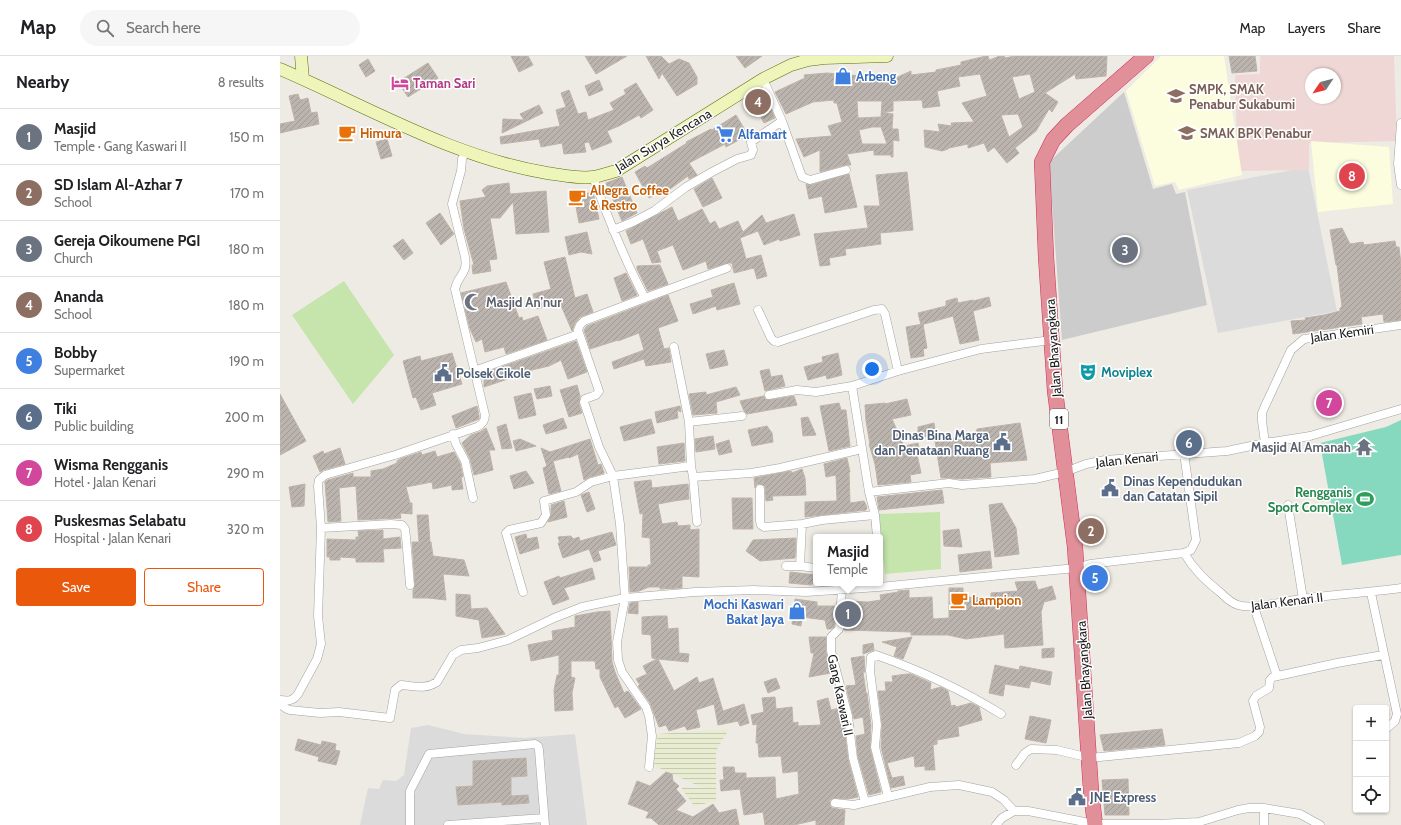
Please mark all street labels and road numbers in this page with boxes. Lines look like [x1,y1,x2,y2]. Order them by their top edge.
street label: Jalan Surya Kencana [611,105,715,176]
street label: Jalan Bhayangkara [1042,298,1064,399]
street label: Jalan Kemiri [1308,321,1375,345]
road number: 11 [1050,409,1068,429]
street label: Jalan Kenari [1094,448,1159,470]
street label: Jalan Kenari II [1249,589,1324,613]
street label: Jalan Bhayangkara [1073,620,1095,721]
street label: Gang Kaswari II [825,653,857,737]

